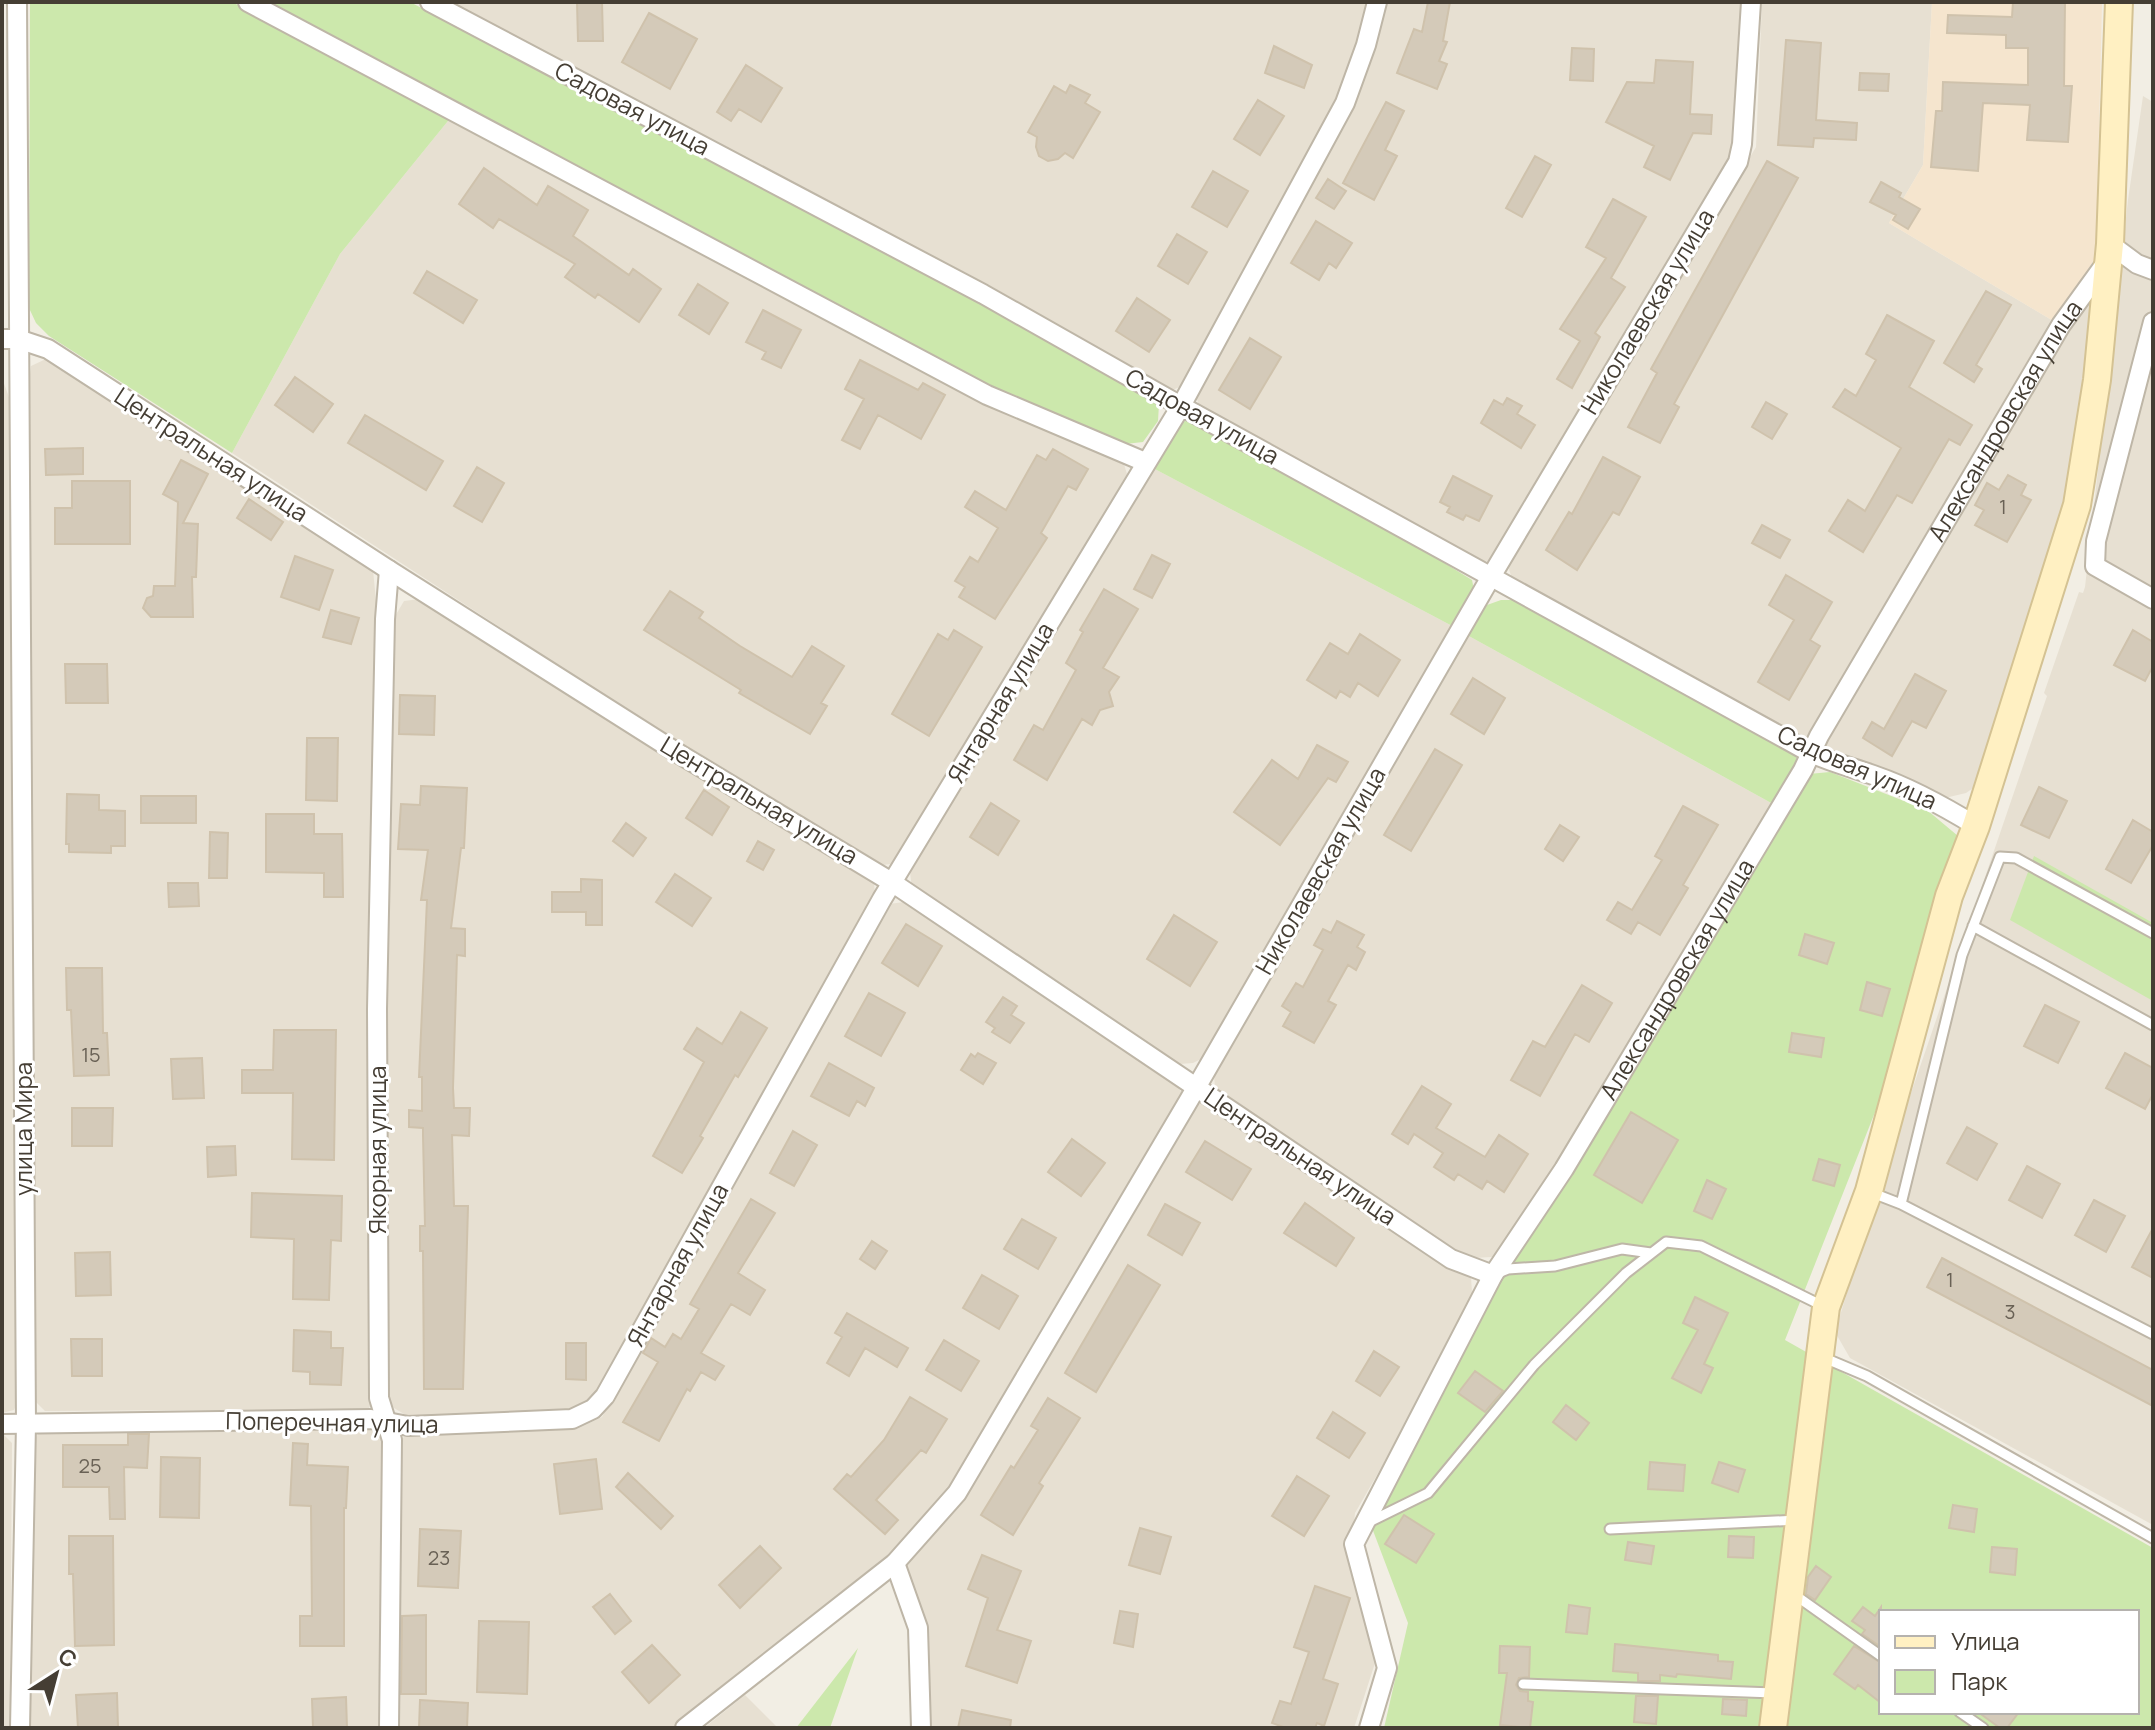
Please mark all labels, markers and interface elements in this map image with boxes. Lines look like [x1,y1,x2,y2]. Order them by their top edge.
street label: Садовая улица [549,53,716,162]
street label: Николаевская улица [1572,202,1721,420]
street label: Александровская улица [1919,293,2089,547]
street label: Садовая улица [1120,360,1286,472]
street label: Центральная улица [109,379,315,529]
house number: 1 [1999,493,2007,520]
street label: Янтарная улица [939,616,1061,789]
street label: Садовая улица [1773,717,1942,817]
street label: Центральная улица [655,728,865,872]
street label: Николаевская улица [1247,761,1393,980]
street label: Александровская улица [1591,852,1761,1106]
house number: 15 [81,1041,101,1068]
street label: улица Мира [6,1062,39,1196]
street label: Якорная улица [360,1066,393,1234]
street label: Центральная улица [1198,1079,1403,1232]
street label: Янтарная улица [618,1177,735,1352]
house number: 1 [1946,1266,1954,1293]
house number: 3 [2004,1298,2016,1325]
street label: Поперечная улица [225,1403,439,1440]
house number: 25 [79,1452,101,1479]
house number: 23 [428,1544,450,1571]
legend [1879,1610,2139,1714]
text: Улица [1951,1624,2020,1657]
north arrow [16,1634,96,1714]
text: С [52,1641,83,1675]
text: Парк [1951,1664,2008,1697]

